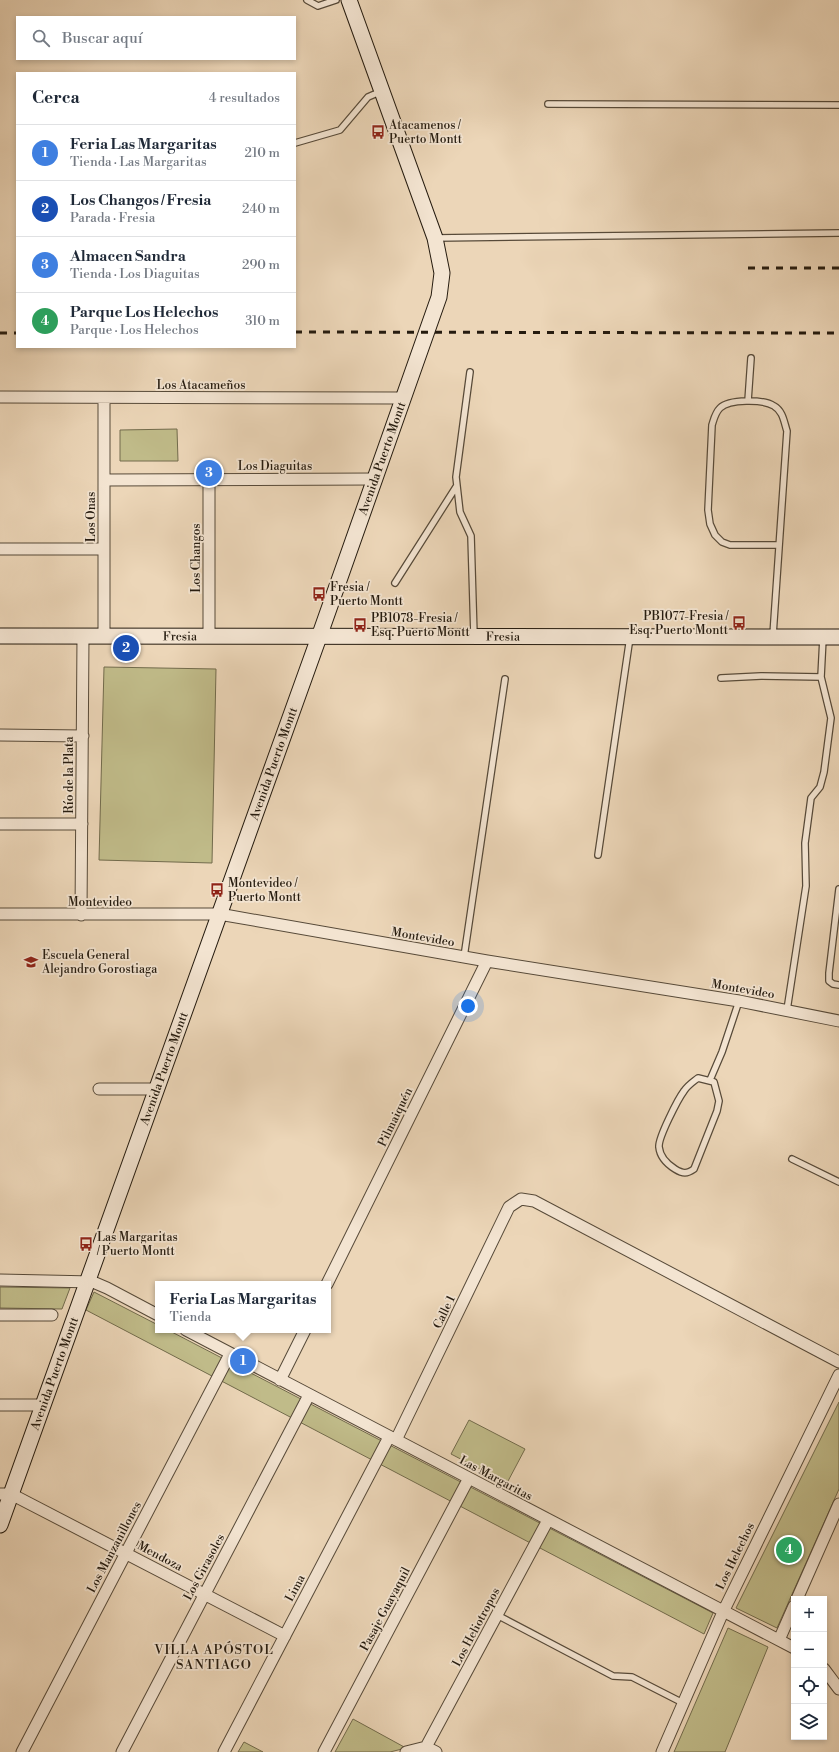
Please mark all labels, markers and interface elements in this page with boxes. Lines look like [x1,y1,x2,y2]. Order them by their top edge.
search box [16,16,296,60]
icon: search [30,27,52,49]
text: Buscar aquí [62,29,143,48]
text: Cerca [32,87,80,109]
text: 4 resultados [209,90,280,106]
place label: Atacamenos / Puerto Montt [388,118,463,147]
bus stop icon: Atacamenos / Puerto Montt [370,124,386,140]
text: Feria Las Margaritas [70,135,217,154]
text: 1 [42,145,48,161]
text: 210 m [245,145,280,161]
text: Tienda · Las Margaritas [70,154,207,170]
text: Los Changos / Fresia [70,191,211,210]
text: 2 [41,201,49,217]
text: 240 m [242,201,280,217]
text: Parada · Fresia [70,210,155,226]
text: Almacen Sandra [70,247,186,266]
text: 3 [41,257,49,273]
text: 290 m [242,257,280,273]
text: Tienda · Los Diaguitas [70,266,200,282]
text: Parque Los Helechos [70,303,219,322]
text: 4 [41,313,49,329]
text: 310 m [245,313,280,329]
text: Parque · Los Helechos [70,322,199,338]
street label: Los Atacameños [156,378,246,393]
street label: Avenida Puerto Montt [355,399,410,518]
pin: 3 [196,458,222,488]
street label: Los Diaguitas [238,459,312,474]
street label: Los Onas [84,492,99,542]
street label: Los Changos [189,523,204,593]
place label: Fresia / Puerto Montt [330,580,404,609]
bus stop icon: Fresia / Puerto Montt [311,586,327,602]
place label: PB1077-Fresia / Esq. Puerto Montt [629,609,729,638]
place label: PB1078-Fresia / Esq. Puerto Montt [371,611,470,640]
bus stop icon: PB1077-Fresia / Esq. Puerto Montt [731,615,747,631]
bus stop icon: PB1078-Fresia / Esq. Puerto Montt [352,617,368,633]
street label: Fresia [163,629,198,644]
street label: Fresia [486,630,521,645]
pin: 2 [113,633,139,663]
street label: Avenida Puerto Montt [246,705,301,823]
street label: Río de la Plata [62,735,77,814]
place label: Montevideo / Puerto Montt [228,876,302,905]
bus stop icon: Montevideo / Puerto Montt [209,882,225,898]
street label: Montevideo [68,895,132,910]
street label: Montevideo [390,925,456,950]
place label: Escuela General Alejandro Gorostiaga [41,948,158,977]
school or university icon: Escuela General Alejandro Gorostiaga [23,954,39,970]
street label: Montevideo [710,977,776,1002]
your location [458,996,478,1016]
street label: Avenida Puerto Montt [137,1009,192,1128]
street label: Pilmaiquén [375,1085,416,1149]
place label: Las Margaritas / Puerto Montt [96,1230,178,1259]
bus stop icon: Las Margaritas / Puerto Montt [78,1236,94,1252]
popup [155,1281,331,1333]
text: Feria Las Margaritas [170,1290,316,1309]
street label: Calle 1 [430,1292,459,1331]
text: Tienda [170,1309,211,1325]
street label: Avenida Puerto Montt [27,1314,82,1433]
pin: 1 [230,1346,256,1376]
street label: Las Margaritas [457,1453,535,1504]
street label: Los Manzanillones [84,1499,145,1596]
street label: Los Helechos [713,1520,758,1592]
street label: Los Girasoles [181,1531,228,1603]
pin: 4 [776,1535,802,1565]
street label: Mendoza [135,1538,186,1575]
street label: Pasaje Guayaquil [357,1564,414,1654]
street label: Lima [282,1571,309,1604]
street label: Los Heliotropos [449,1585,504,1669]
map controls [791,1596,827,1740]
button: + [791,1596,827,1632]
button: − [791,1632,827,1668]
district label: VILLA APÓSTOL SANTIAGO [153,1641,274,1673]
button: locate [791,1668,827,1704]
button: layers [791,1704,827,1740]

